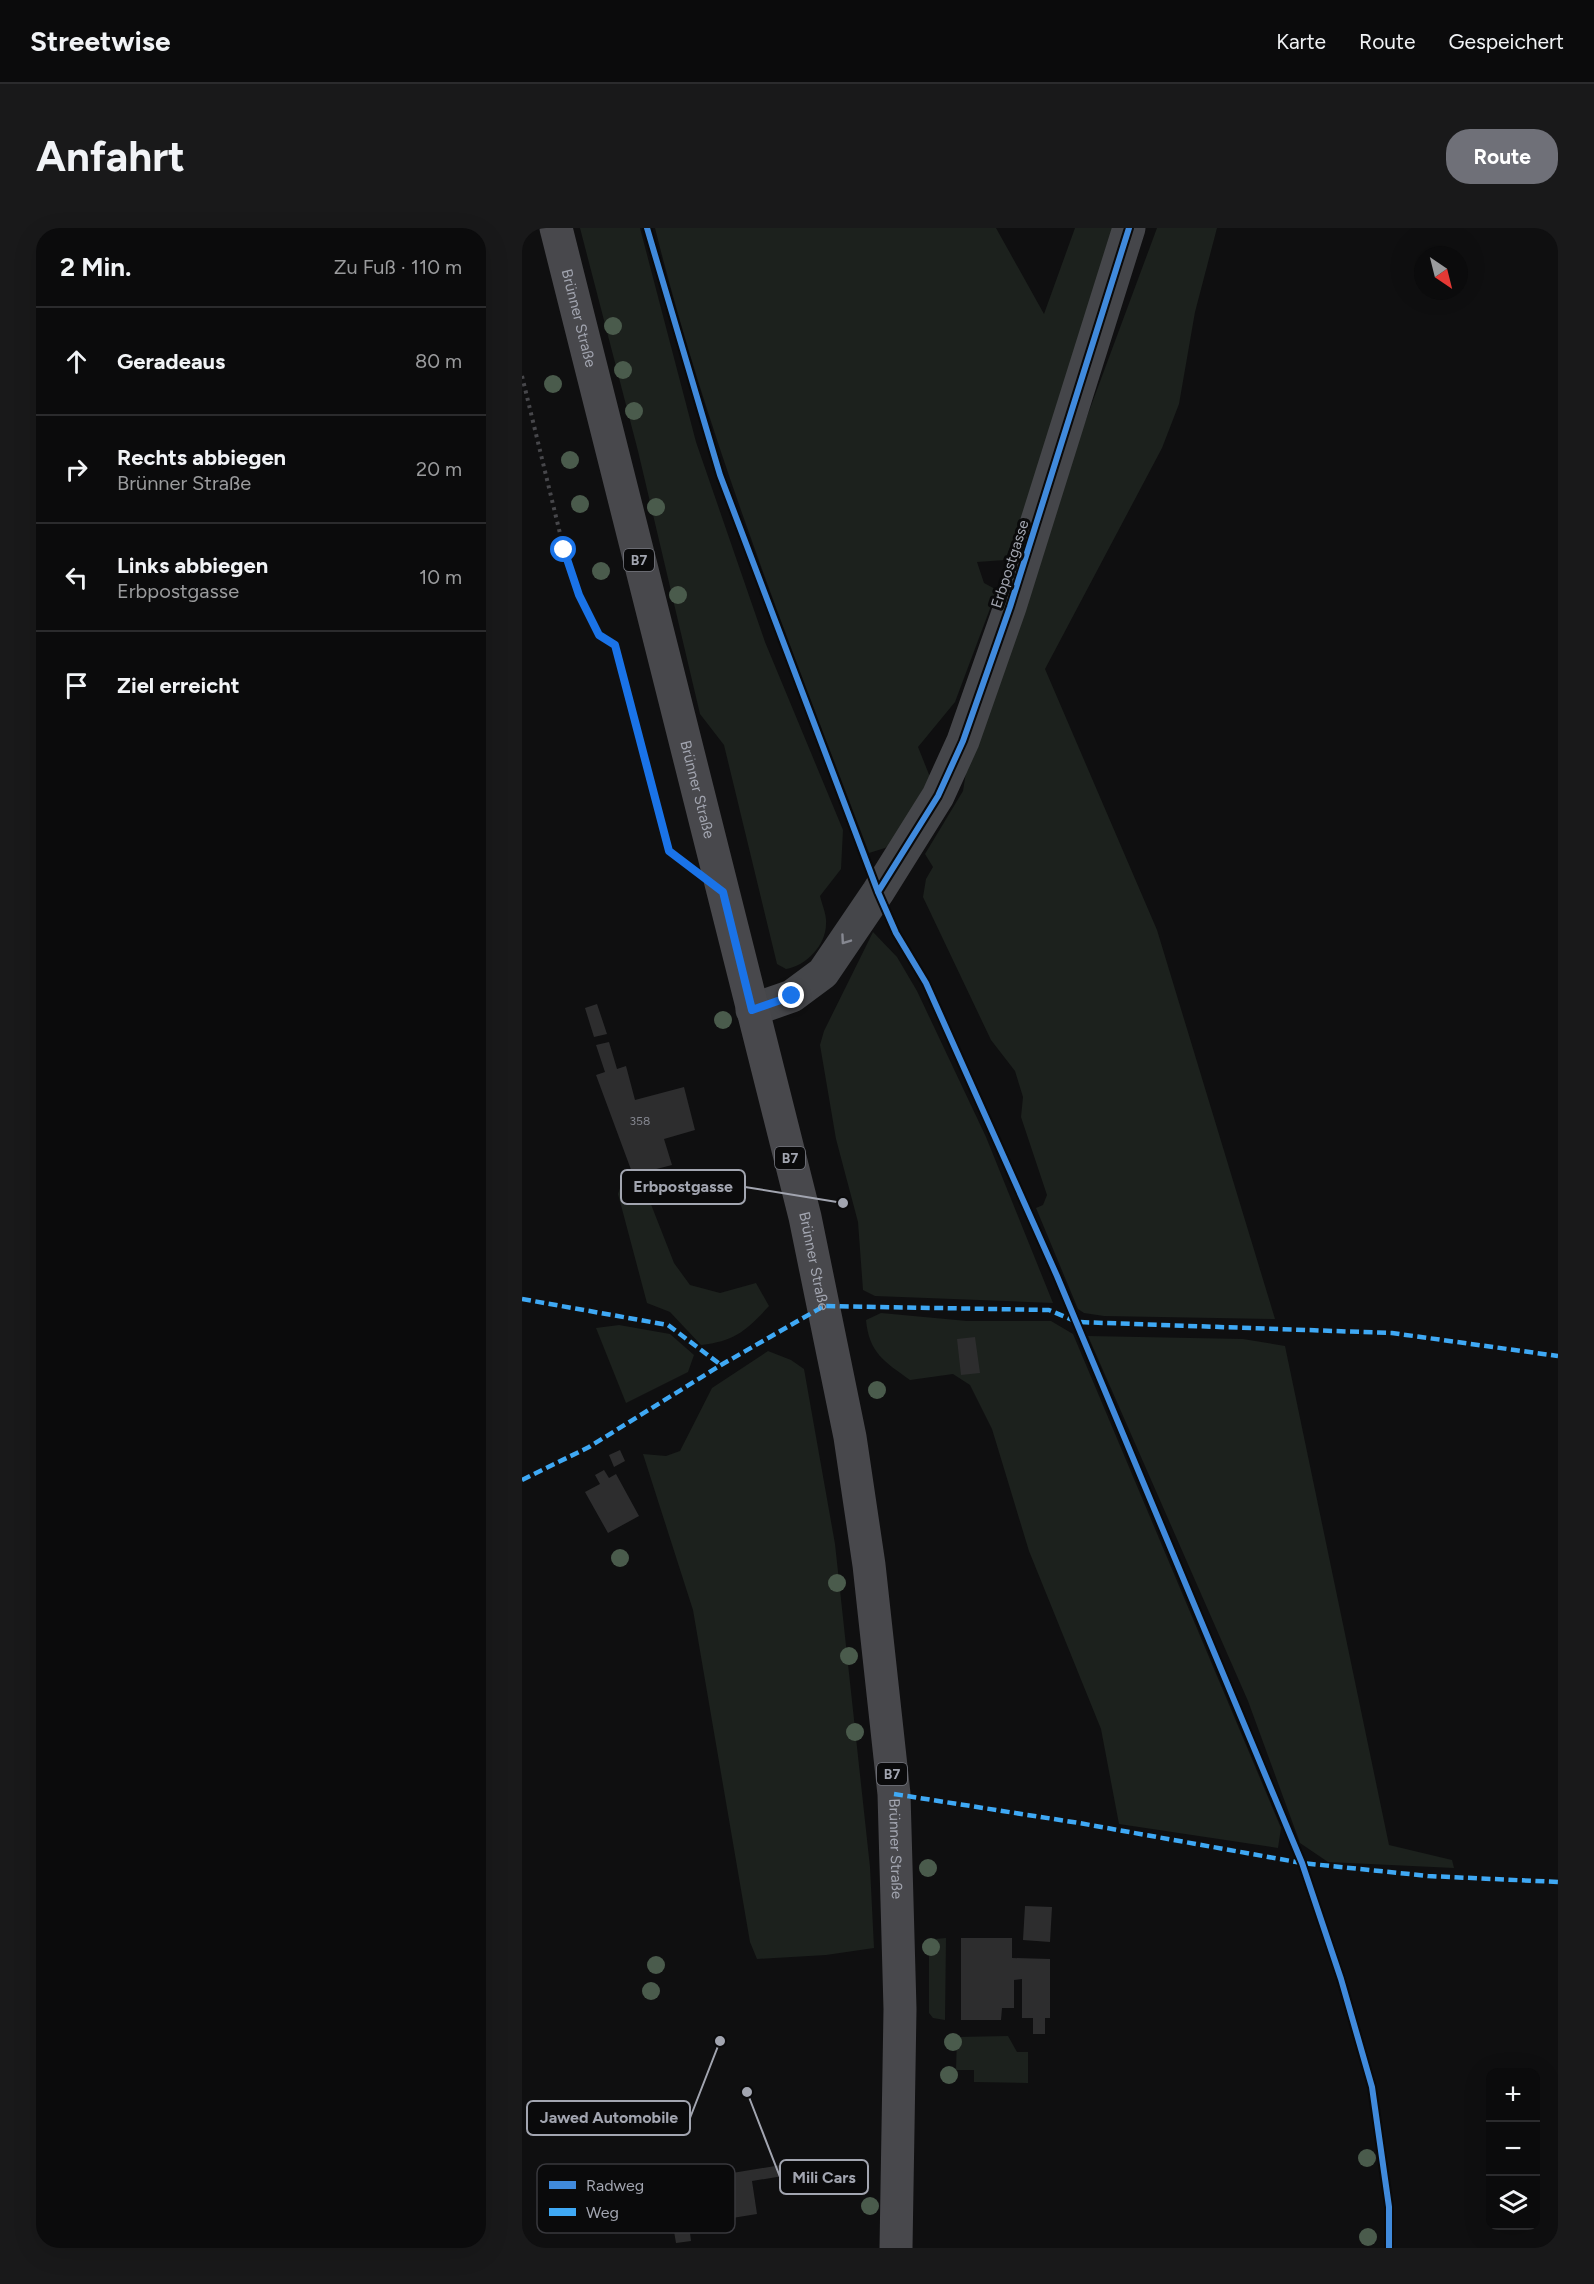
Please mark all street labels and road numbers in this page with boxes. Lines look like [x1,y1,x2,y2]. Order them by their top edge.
street label: Brünner Straße [558,267,600,369]
street label: Erbpostgasse [987,518,1033,610]
road number: B7 [624,549,654,571]
street label: Brünner Straße [676,738,718,840]
road number: B7 [775,1147,805,1169]
street label: Brünner Straße [795,1210,833,1312]
road number: B7 [877,1763,907,1785]
street label: Brünner Straße [885,1798,906,1899]

